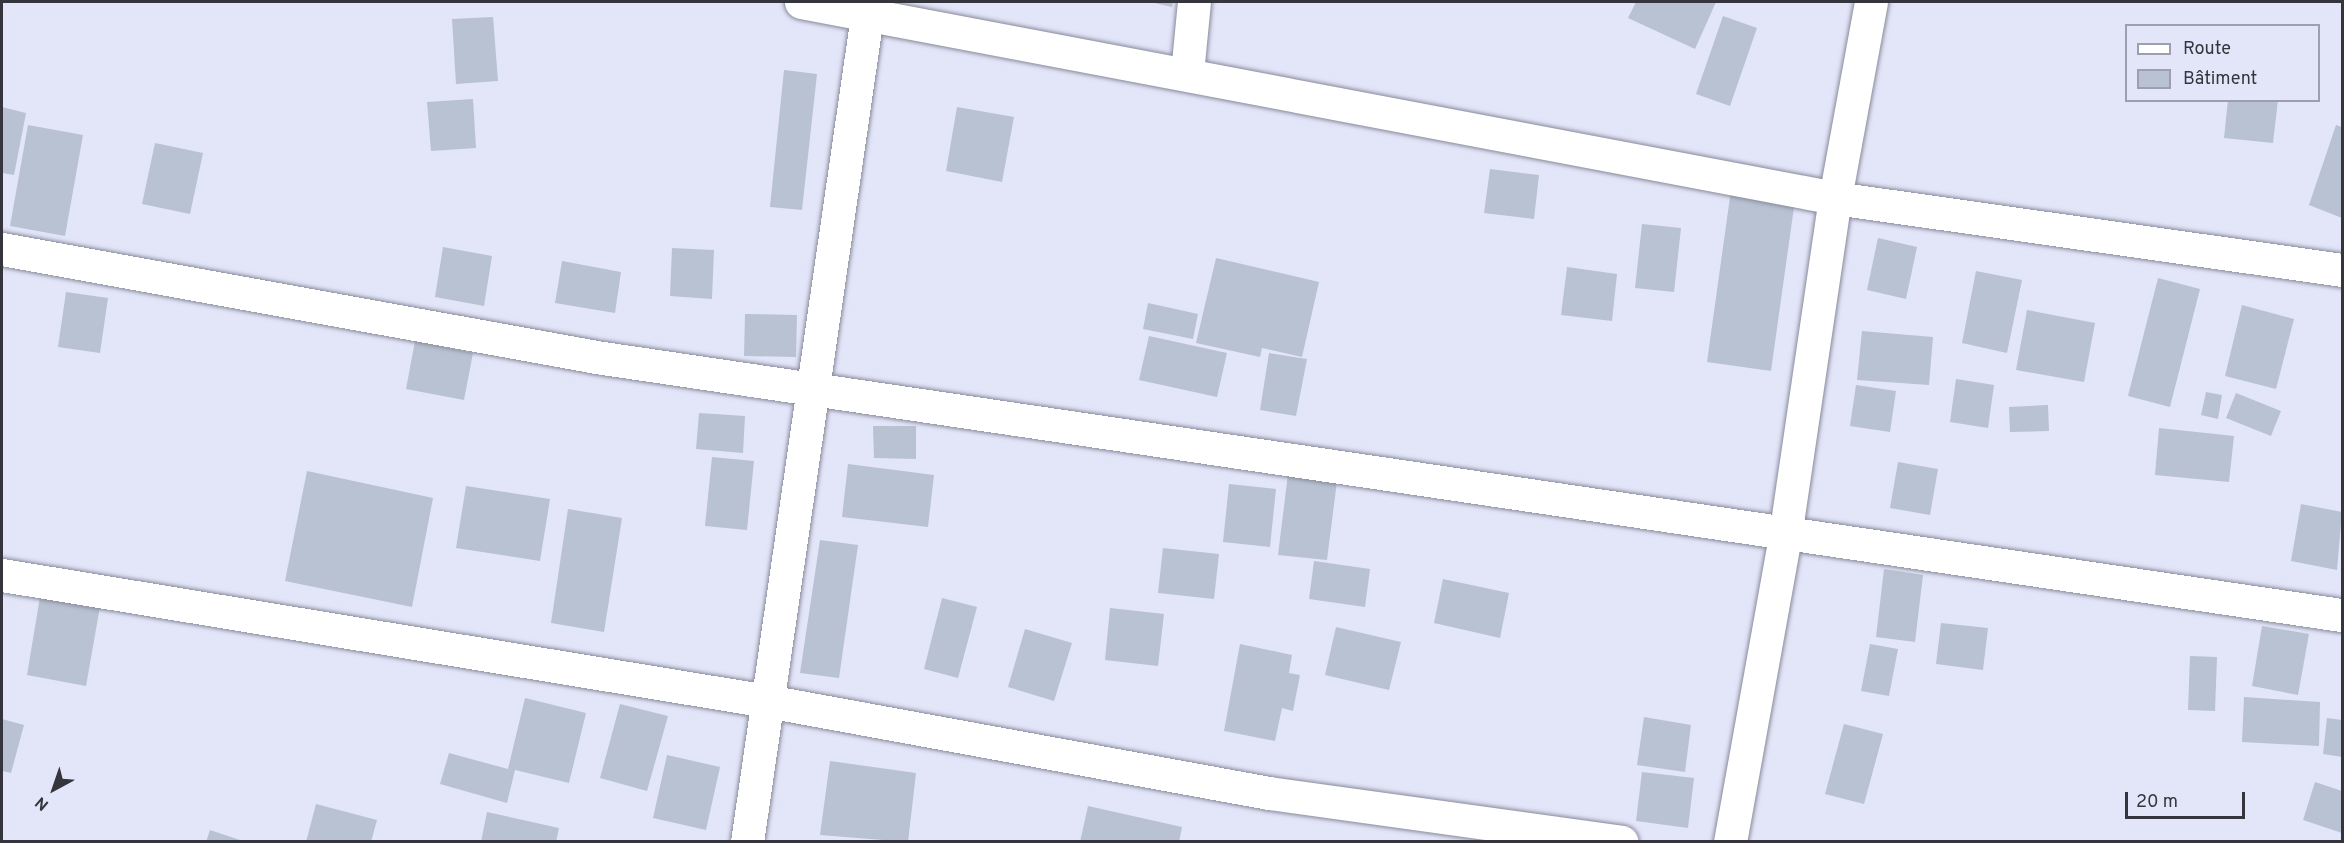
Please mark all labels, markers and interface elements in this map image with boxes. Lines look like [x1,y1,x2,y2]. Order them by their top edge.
legend [2125,24,2320,102]
text: Route [2183,38,2231,61]
text: Bâtiment [2183,68,2257,91]
north arrow [24,759,84,819]
scale bar [2128,780,2248,818]
text: N [32,791,53,814]
text: 20 m [2136,791,2178,814]

